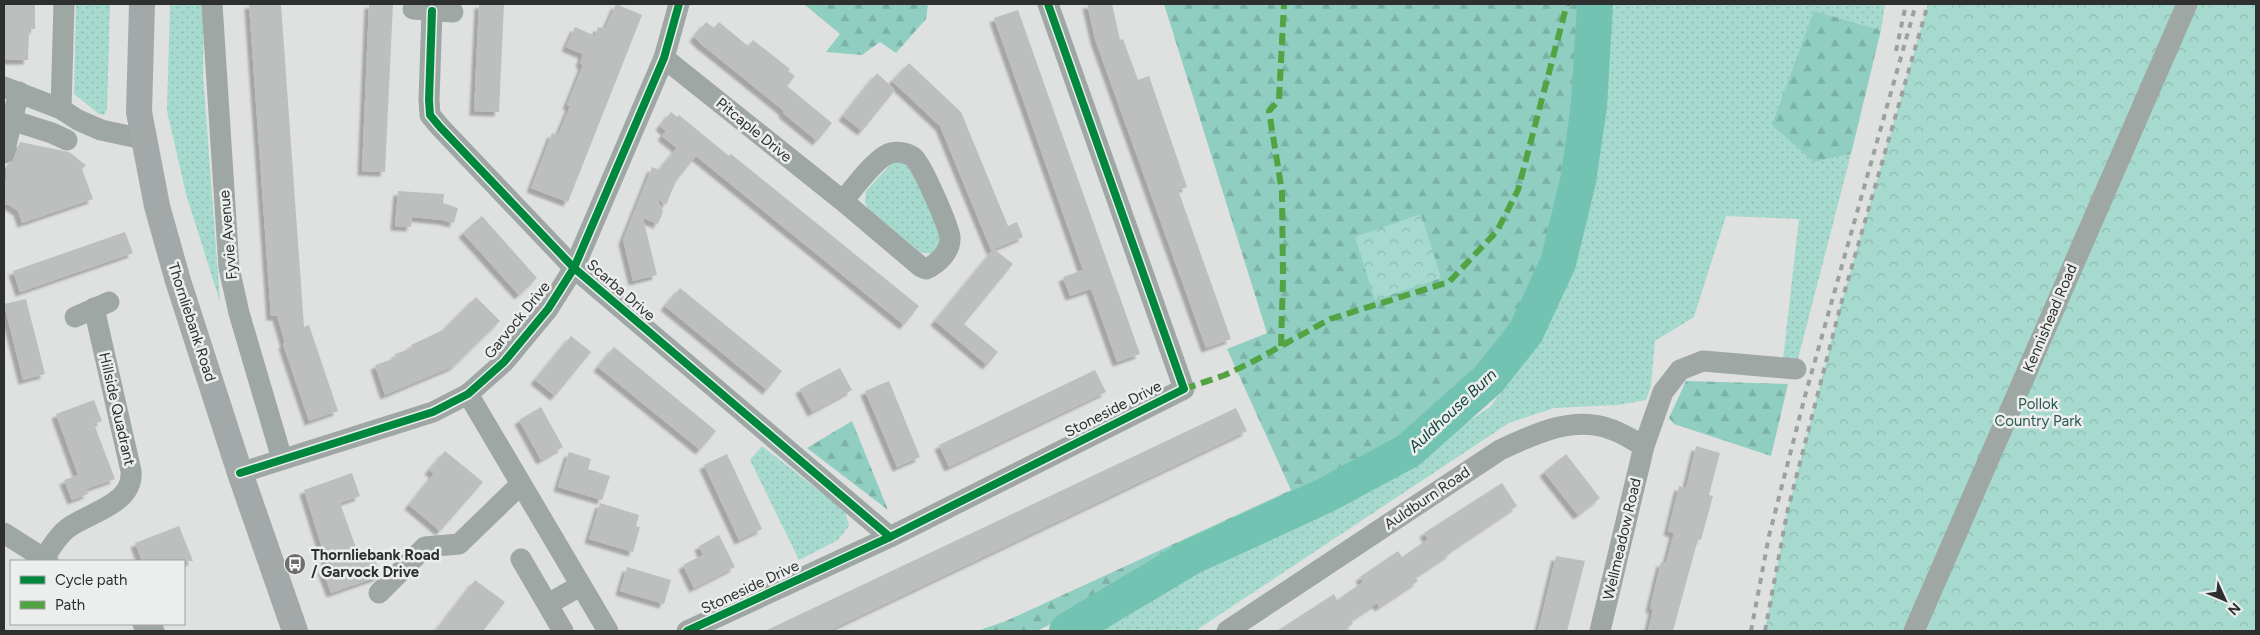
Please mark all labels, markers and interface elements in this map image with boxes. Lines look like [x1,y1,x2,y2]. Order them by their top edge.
street label: Pitcaple Drive [712,94,796,166]
street label: Fyvie Avenue [215,189,241,281]
street label: Scarba Drive [583,255,659,325]
street label: Thornliebank Road [164,260,220,384]
street label: Kennishead Road [2019,261,2081,375]
street label: Garvock Drive [480,278,554,362]
street label: Hillside Quadrant [95,351,139,468]
water label: Auldhouse Burn [1404,365,1500,457]
street label: Stoneside Drive [1062,377,1164,441]
park label: Pollok Country Park [1994,395,2082,430]
street label: Auldburn Road [1381,463,1473,533]
street label: Wellmeadow Road [1599,476,1645,602]
place label: Thornliebank Road / Garvock Drive [311,546,440,581]
bus stop icon: Thornliebank Road / Garvock Drive [283,552,307,576]
street label: Stoneside Drive [698,556,802,618]
legend [10,560,185,625]
text: Cycle path [55,571,127,589]
north arrow [2200,575,2250,625]
text: Path [55,596,85,614]
text: N [2224,599,2244,618]

